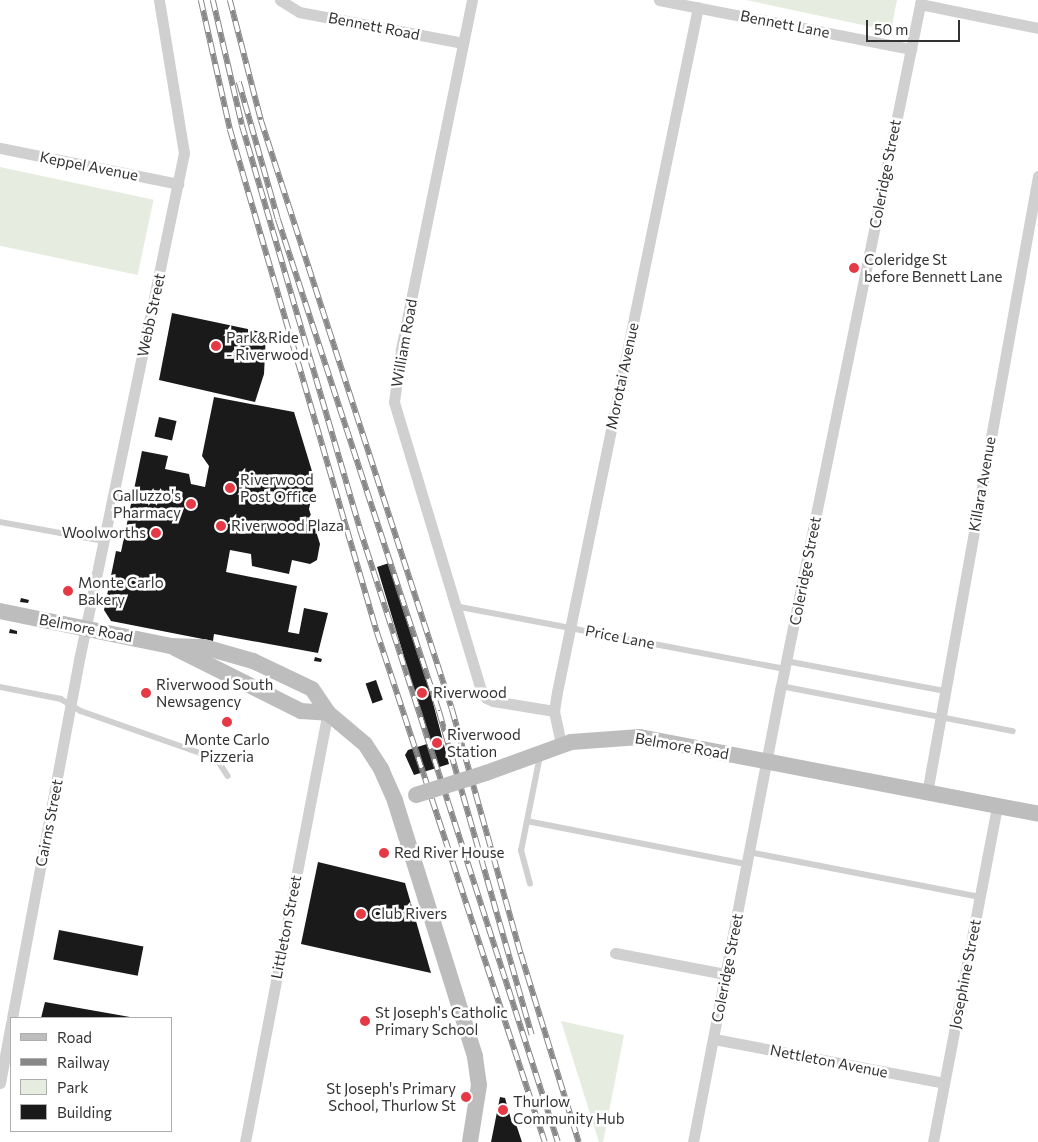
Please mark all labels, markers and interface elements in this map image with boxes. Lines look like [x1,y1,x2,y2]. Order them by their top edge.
street label: Bennett Lane [739,7,831,41]
street label: Bennett Road [327,8,421,44]
scale bar [868,10,962,42]
text: 50 m [874,20,908,38]
street label: Coleridge Street [866,118,904,230]
street label: Keppel Avenue [38,148,140,184]
place label: Coleridge St before Bennett Lane [864,250,1002,285]
marker: Coleridge St before Bennett Lane [848,262,860,274]
street label: Webb Street [133,271,169,359]
street label: William Road [387,297,421,389]
street label: Morotai Avenue [602,321,642,431]
place label: Park&Ride - Riverwood [226,328,309,363]
marker: Park&Ride - Riverwood [210,340,222,352]
street label: Killara Avenue [965,435,999,533]
place label: Riverwood Post Office [240,470,317,505]
marker: Riverwood Post Office [224,482,236,494]
place label: Galluzzo's Pharmacy [112,486,181,521]
marker: Galluzzo's Pharmacy [185,498,197,510]
street label: Coleridge Street [786,515,824,627]
place label: Riverwood Plaza [231,517,344,535]
marker: Riverwood Plaza [215,520,227,532]
place label: Woolworths [62,524,146,542]
marker: Woolworths [150,527,162,539]
place label: Monte Carlo Bakery [78,573,164,608]
marker: Monte Carlo Bakery [62,585,74,597]
street label: Belmore Road [38,610,134,646]
street label: Price Lane [584,621,656,653]
place label: Riverwood South Newsagency [156,675,273,710]
place label: Riverwood [433,684,507,702]
marker: Riverwood [415,686,429,700]
marker: Riverwood South Newsagency [140,687,152,699]
marker: Monte Carlo Pizzeria [221,716,233,728]
place label: Riverwood Station [447,725,521,760]
street label: Belmore Road [634,729,730,763]
place label: Monte Carlo Pizzeria [184,730,270,765]
marker: Riverwood Station [431,737,443,749]
street label: Cairns Street [32,778,66,868]
place label: Red River House [394,844,504,862]
marker: Red River House [378,847,390,859]
street label: Littleton Street [267,874,305,980]
place label: Club Rivers [371,905,447,923]
marker: Club Rivers [355,908,367,920]
street label: Coleridge Street [708,912,746,1024]
street label: Josephine Street [946,918,984,1030]
place label: St Joseph's Catholic Primary School [375,1003,508,1038]
marker: St Joseph's Catholic Primary School [359,1015,371,1027]
legend [10,1017,172,1132]
text: Road [57,1028,92,1046]
street label: Nettleton Avenue [769,1041,889,1081]
text: Railway [57,1053,110,1071]
text: Park [57,1078,88,1096]
place label: St Joseph's Primary School, Thurlow St [326,1079,456,1114]
marker: St Joseph's Primary School, Thurlow St [460,1091,472,1103]
place label: Thurlow Community Hub [513,1092,625,1127]
text: Building [57,1103,112,1121]
marker: Thurlow Community Hub [497,1104,509,1116]

